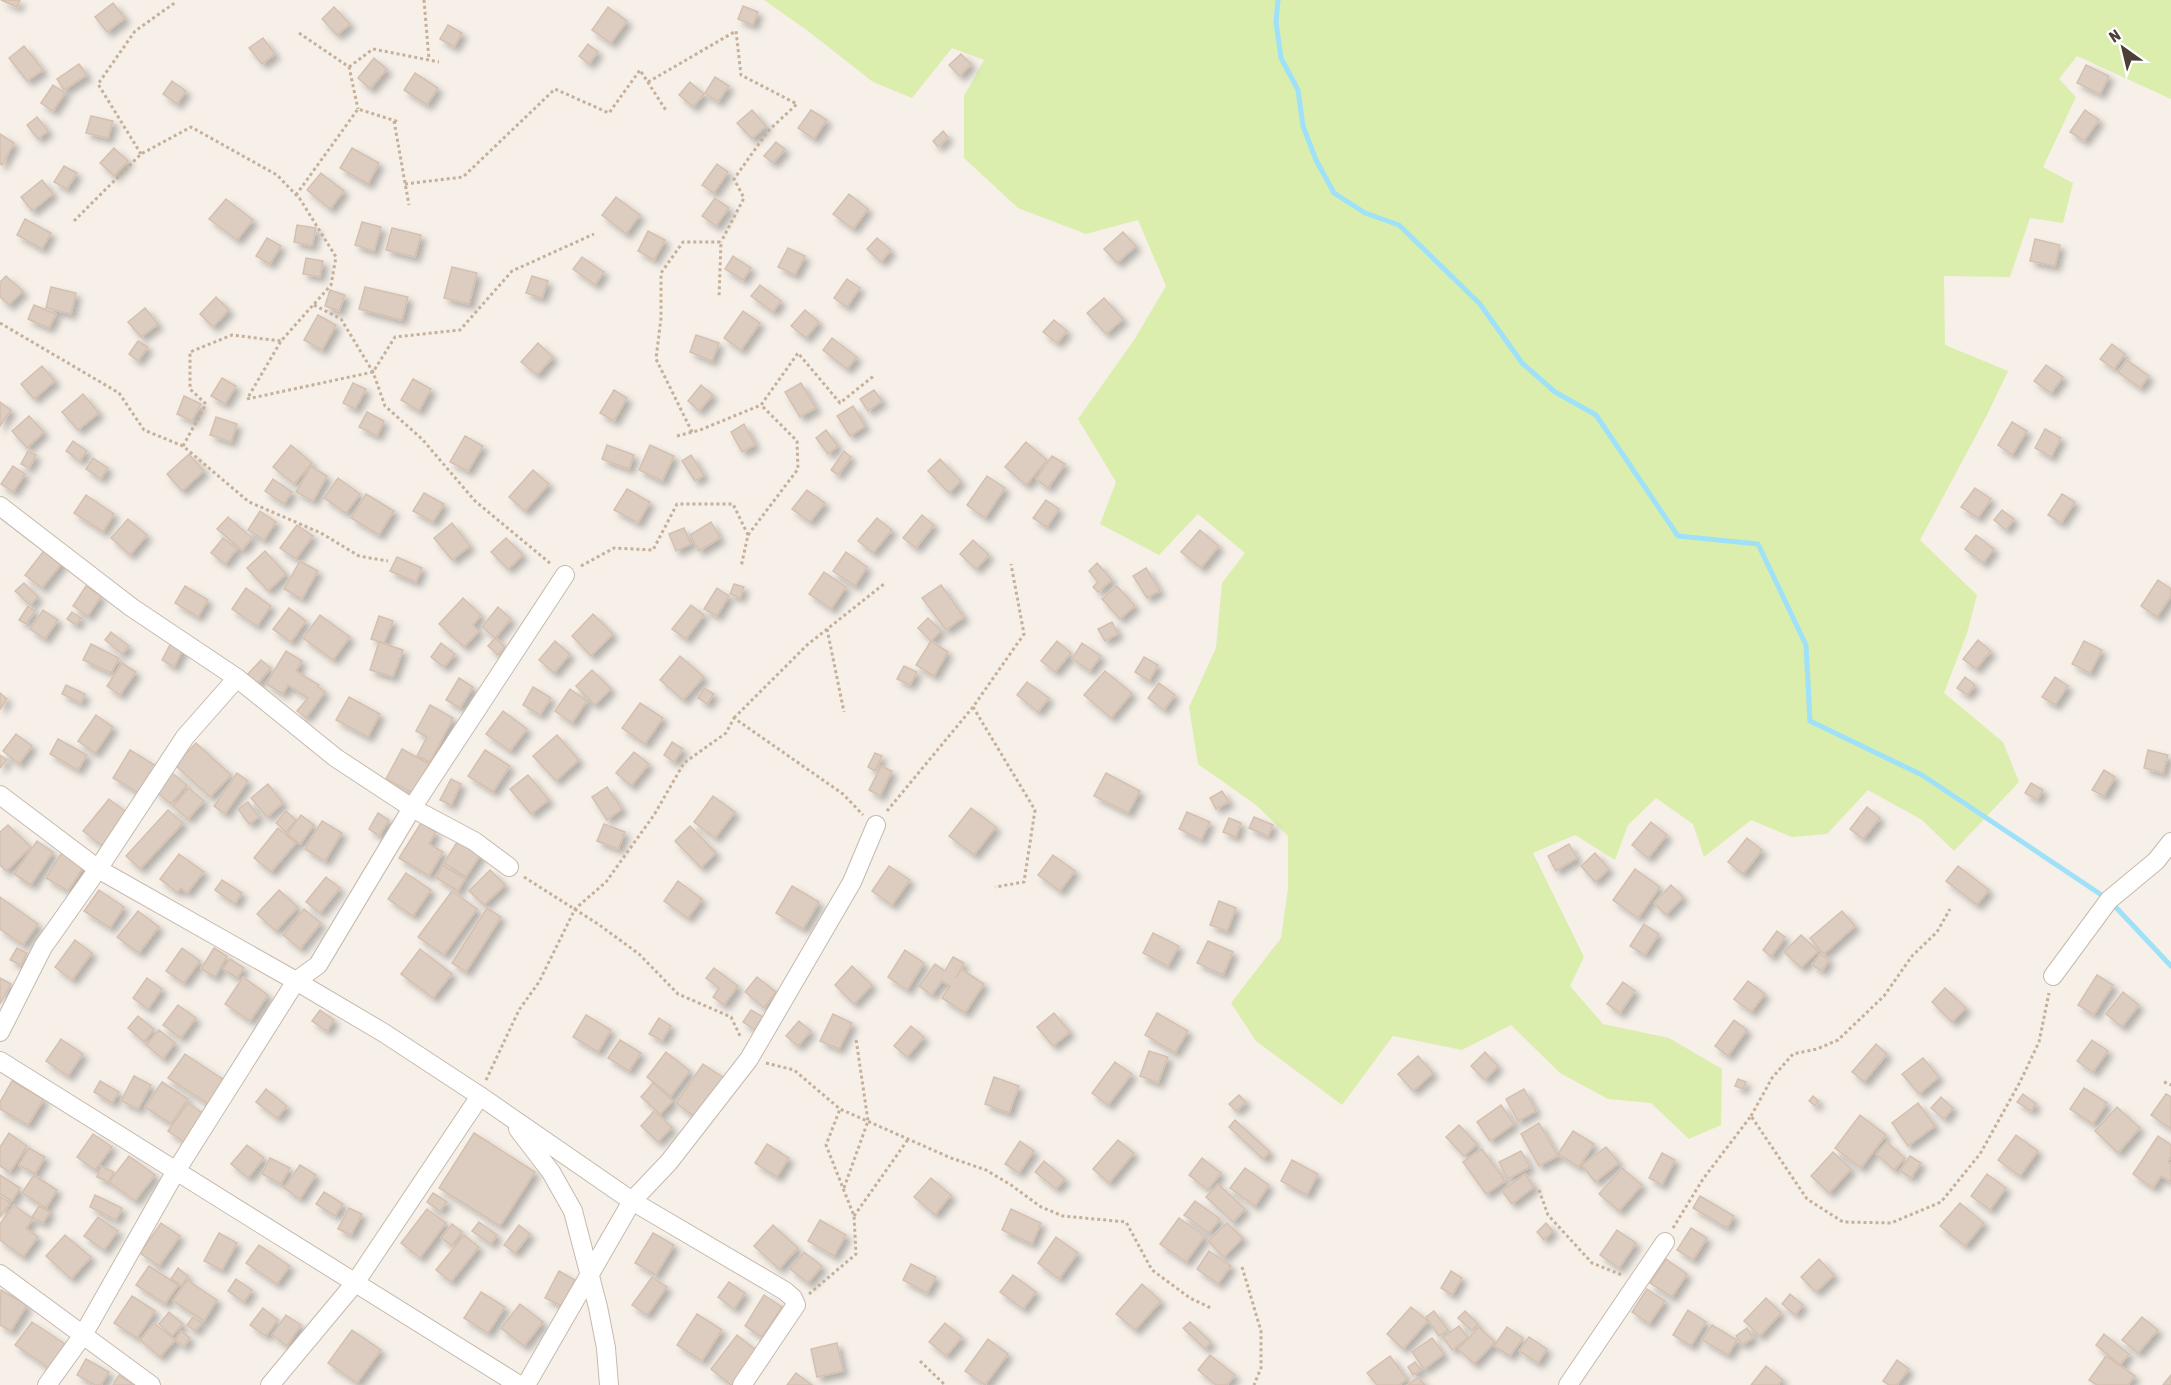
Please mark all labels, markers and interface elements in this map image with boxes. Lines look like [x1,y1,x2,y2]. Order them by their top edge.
north arrow [2093,18,2153,78]
text: N [2106,25,2124,46]

